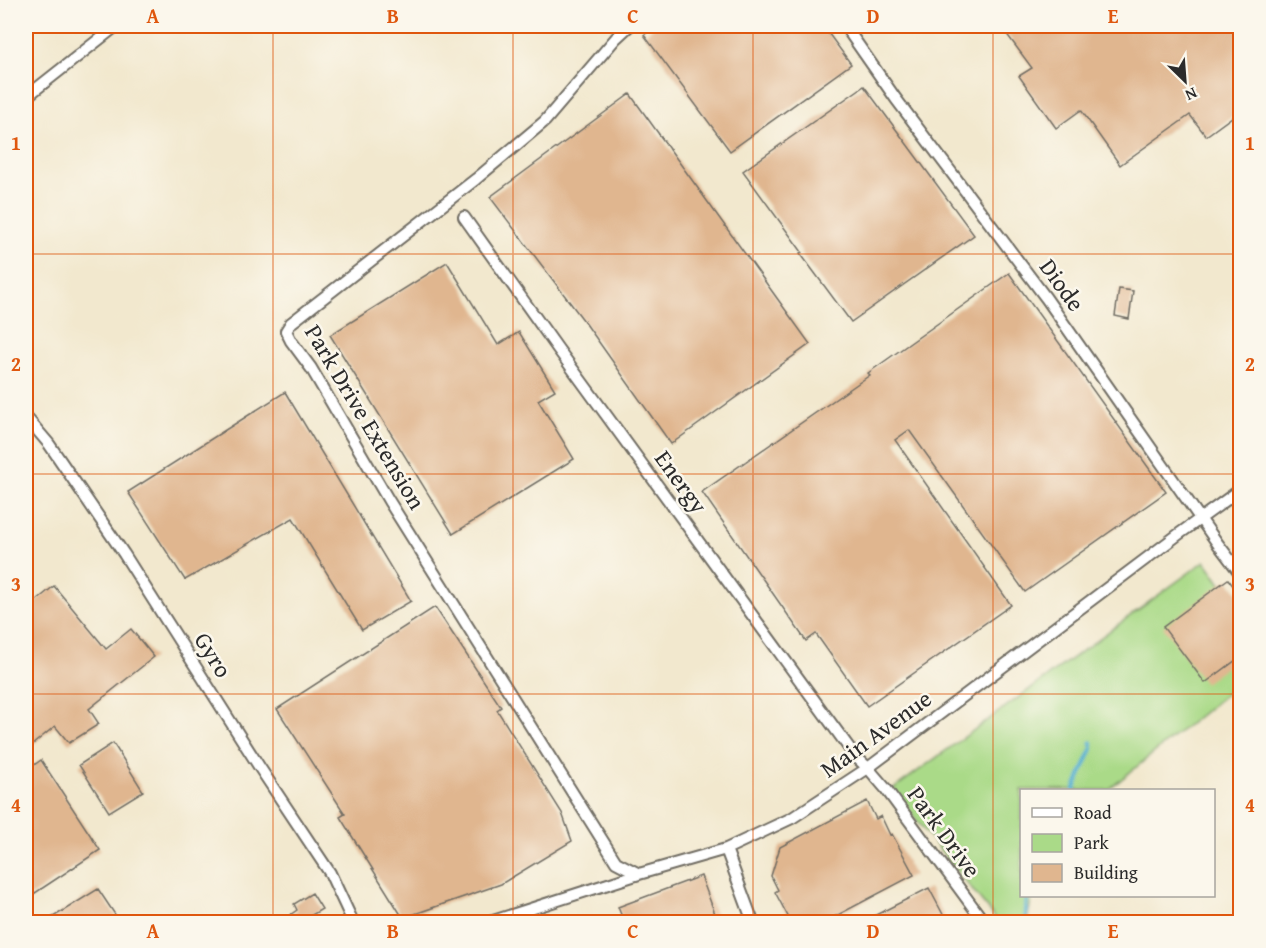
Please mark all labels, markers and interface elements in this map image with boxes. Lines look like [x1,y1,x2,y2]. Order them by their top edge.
text: A [147,1,160,30]
text: B [387,1,399,30]
text: C [627,1,639,30]
text: D [866,1,880,30]
text: E [1108,1,1119,30]
north arrow [1155,51,1215,111]
text: N [1181,81,1201,108]
text: 1 [11,128,21,157]
text: 1 [1245,128,1255,157]
street label: Diode [1031,251,1094,318]
street label: Park Drive Extension [296,318,435,516]
text: 2 [11,349,21,378]
text: 2 [1245,349,1255,378]
street label: Energy [646,443,716,521]
text: 3 [11,569,21,598]
text: 3 [1245,569,1255,598]
street label: Gyro [186,625,241,684]
street label: Main Avenue [813,681,939,786]
street label: Park Drive [899,779,990,885]
legend [1020,789,1215,897]
text: 4 [11,790,21,819]
text: 4 [1245,790,1255,819]
text: Road [1074,799,1112,826]
text: Park [1074,829,1110,856]
text: Building [1074,859,1138,886]
text: A [147,916,160,945]
text: B [387,916,399,945]
text: C [627,916,639,945]
text: D [866,916,880,945]
text: E [1108,916,1119,945]

